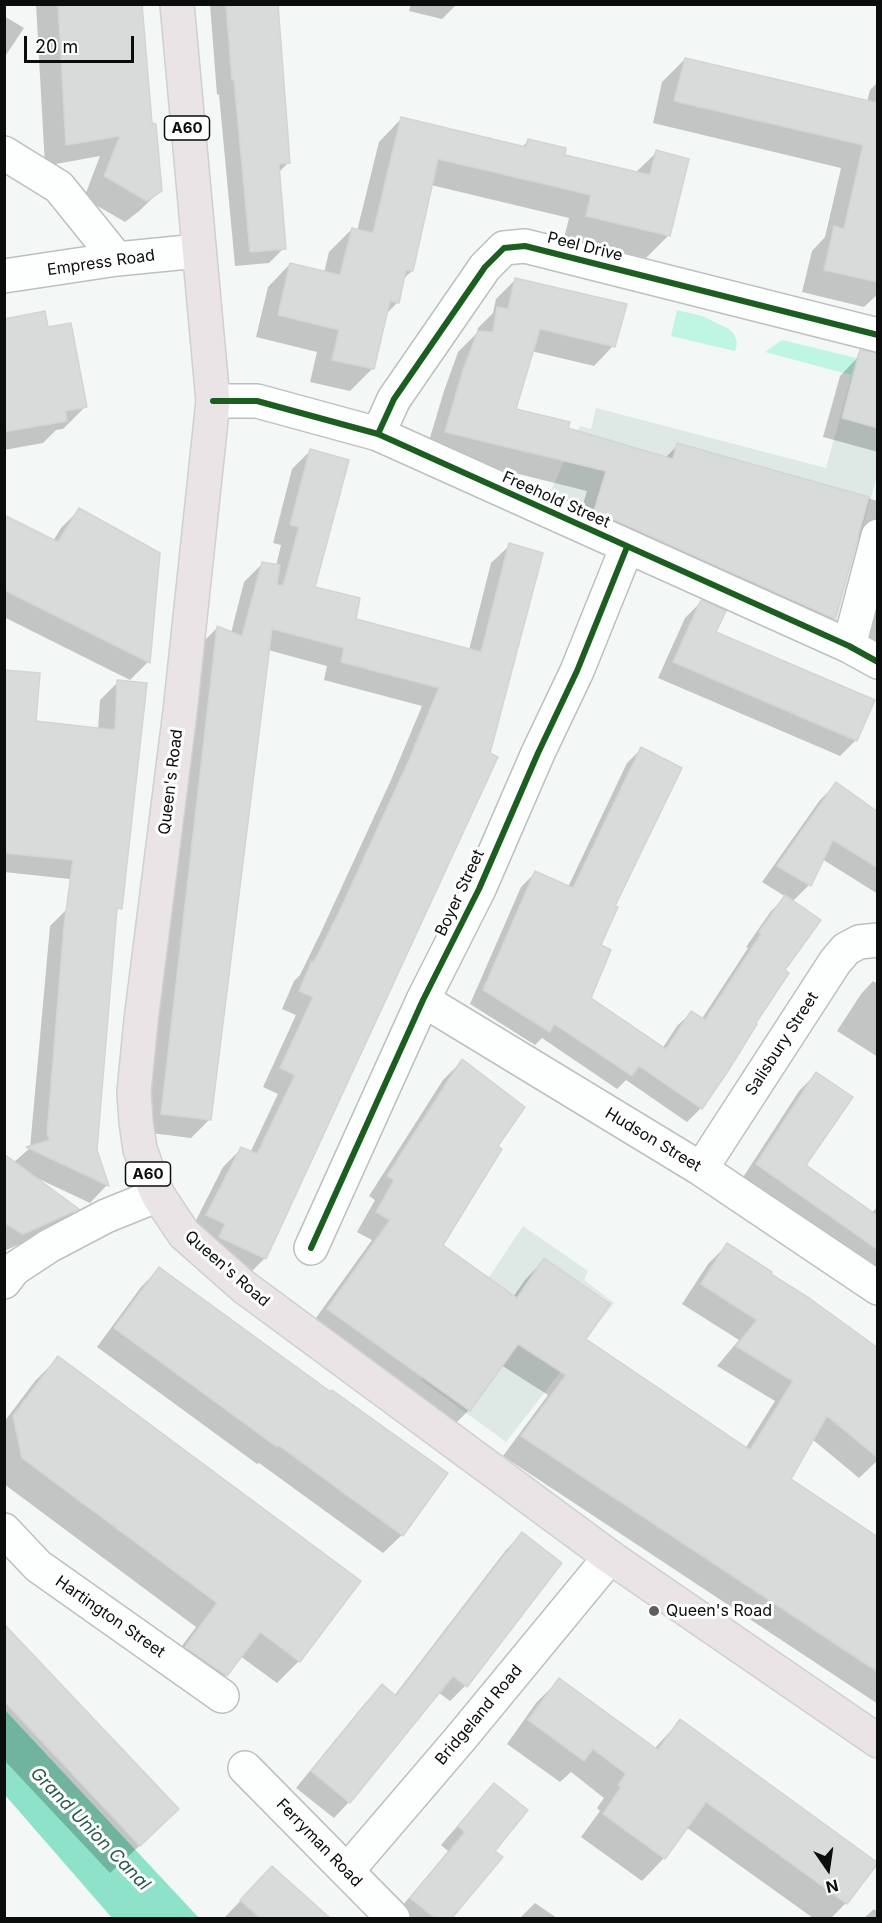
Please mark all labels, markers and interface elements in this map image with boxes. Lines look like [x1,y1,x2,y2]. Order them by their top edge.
scale bar [27,24,136,62]
text: 20 m [35,36,78,57]
road number: A60 [164,116,210,140]
street label: Peel Drive [545,228,625,266]
street label: Empress Road [46,246,156,280]
street label: Freehold Street [499,468,613,532]
street label: Queen's Road [155,728,187,836]
street label: Boyer Street [432,847,488,939]
street label: Salisbury Street [741,989,823,1099]
street label: Hudson Street [602,1104,704,1176]
road number: A60 [126,1162,170,1186]
street label: Queen's Road [181,1227,273,1311]
street label: Hartington Street [52,1572,168,1662]
place label: Queen's Road [666,1601,772,1621]
marker: Queen's Road [647,1604,661,1618]
street label: Bridgeland Road [432,1661,526,1769]
water label: Grand Union Canal [26,1763,154,1895]
street label: Ferryman Road [272,1795,366,1891]
north arrow [798,1839,858,1899]
text: N [824,1875,840,1898]

